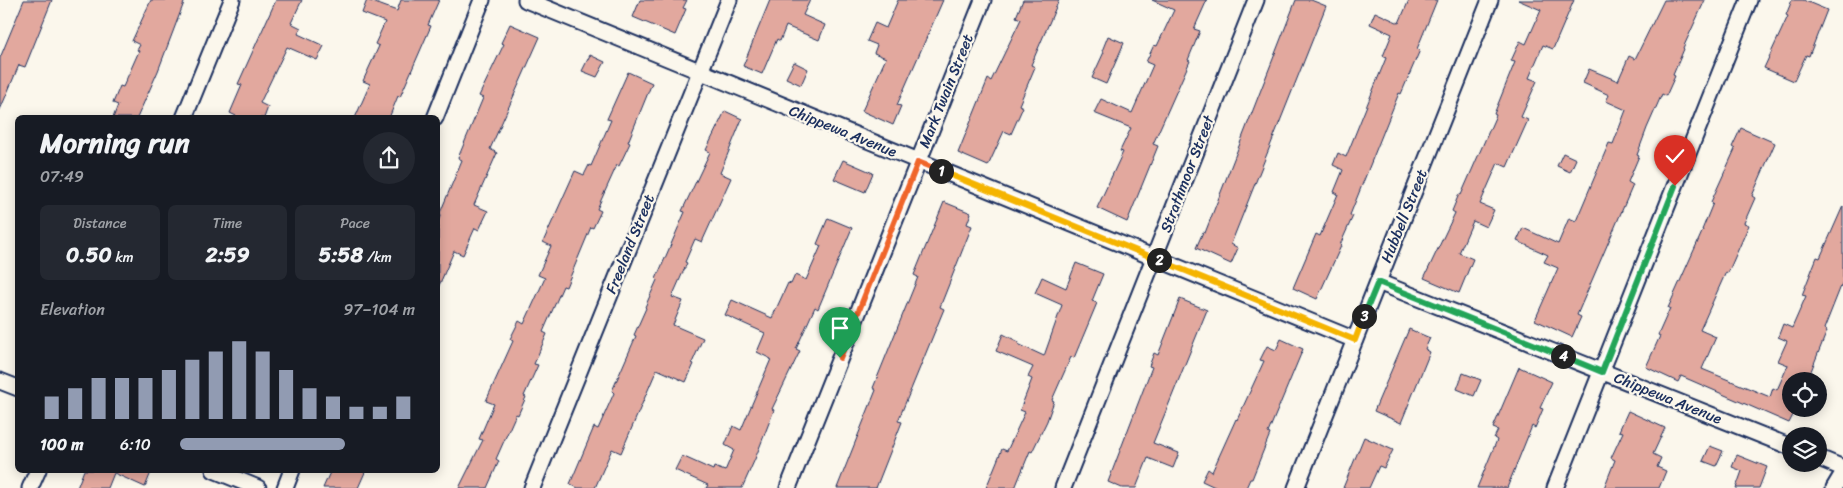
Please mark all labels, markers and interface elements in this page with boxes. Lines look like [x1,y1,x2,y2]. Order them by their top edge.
street label: Mark Twain Street [911,30,981,152]
street label: Chippewa Avenue [785,97,901,165]
street label: Strathmoor Street [1153,111,1222,236]
text: Morning run [40,118,190,167]
button: share [363,132,415,184]
pin [1654,135,1696,186]
icon: check [1661,142,1689,170]
pin: 1 [928,158,954,184]
text: 1 [938,159,945,184]
text: 07:49 [40,162,84,191]
street label: Hubbell Street [1373,165,1435,267]
street label: Freeland Street [598,190,662,298]
text: Distance [73,211,126,236]
text: Time [213,211,242,236]
text: Pace [340,211,370,236]
text: 0.50 [66,236,112,274]
text: 2:59 [205,236,250,274]
text: 5:58 [318,236,363,274]
text: km [112,245,134,270]
text: /km [363,245,392,270]
pin: 2 [1146,248,1172,272]
text: 2 [1155,248,1164,273]
text: Elevation [40,295,105,324]
text: 97–104 m [344,295,415,324]
pin: 3 [1352,304,1376,328]
text: 3 [1361,304,1368,329]
pin [819,307,861,358]
icon: arrive [826,314,854,342]
pin: 4 [1550,344,1576,368]
text: 4 [1559,344,1568,369]
street label: Chippewa Avenue [1610,364,1726,432]
map controls [1782,372,1827,472]
button: locate [1782,372,1827,417]
button: layers [1782,427,1827,472]
text: 100 m [40,430,84,459]
text: 6:10 [120,430,151,459]

